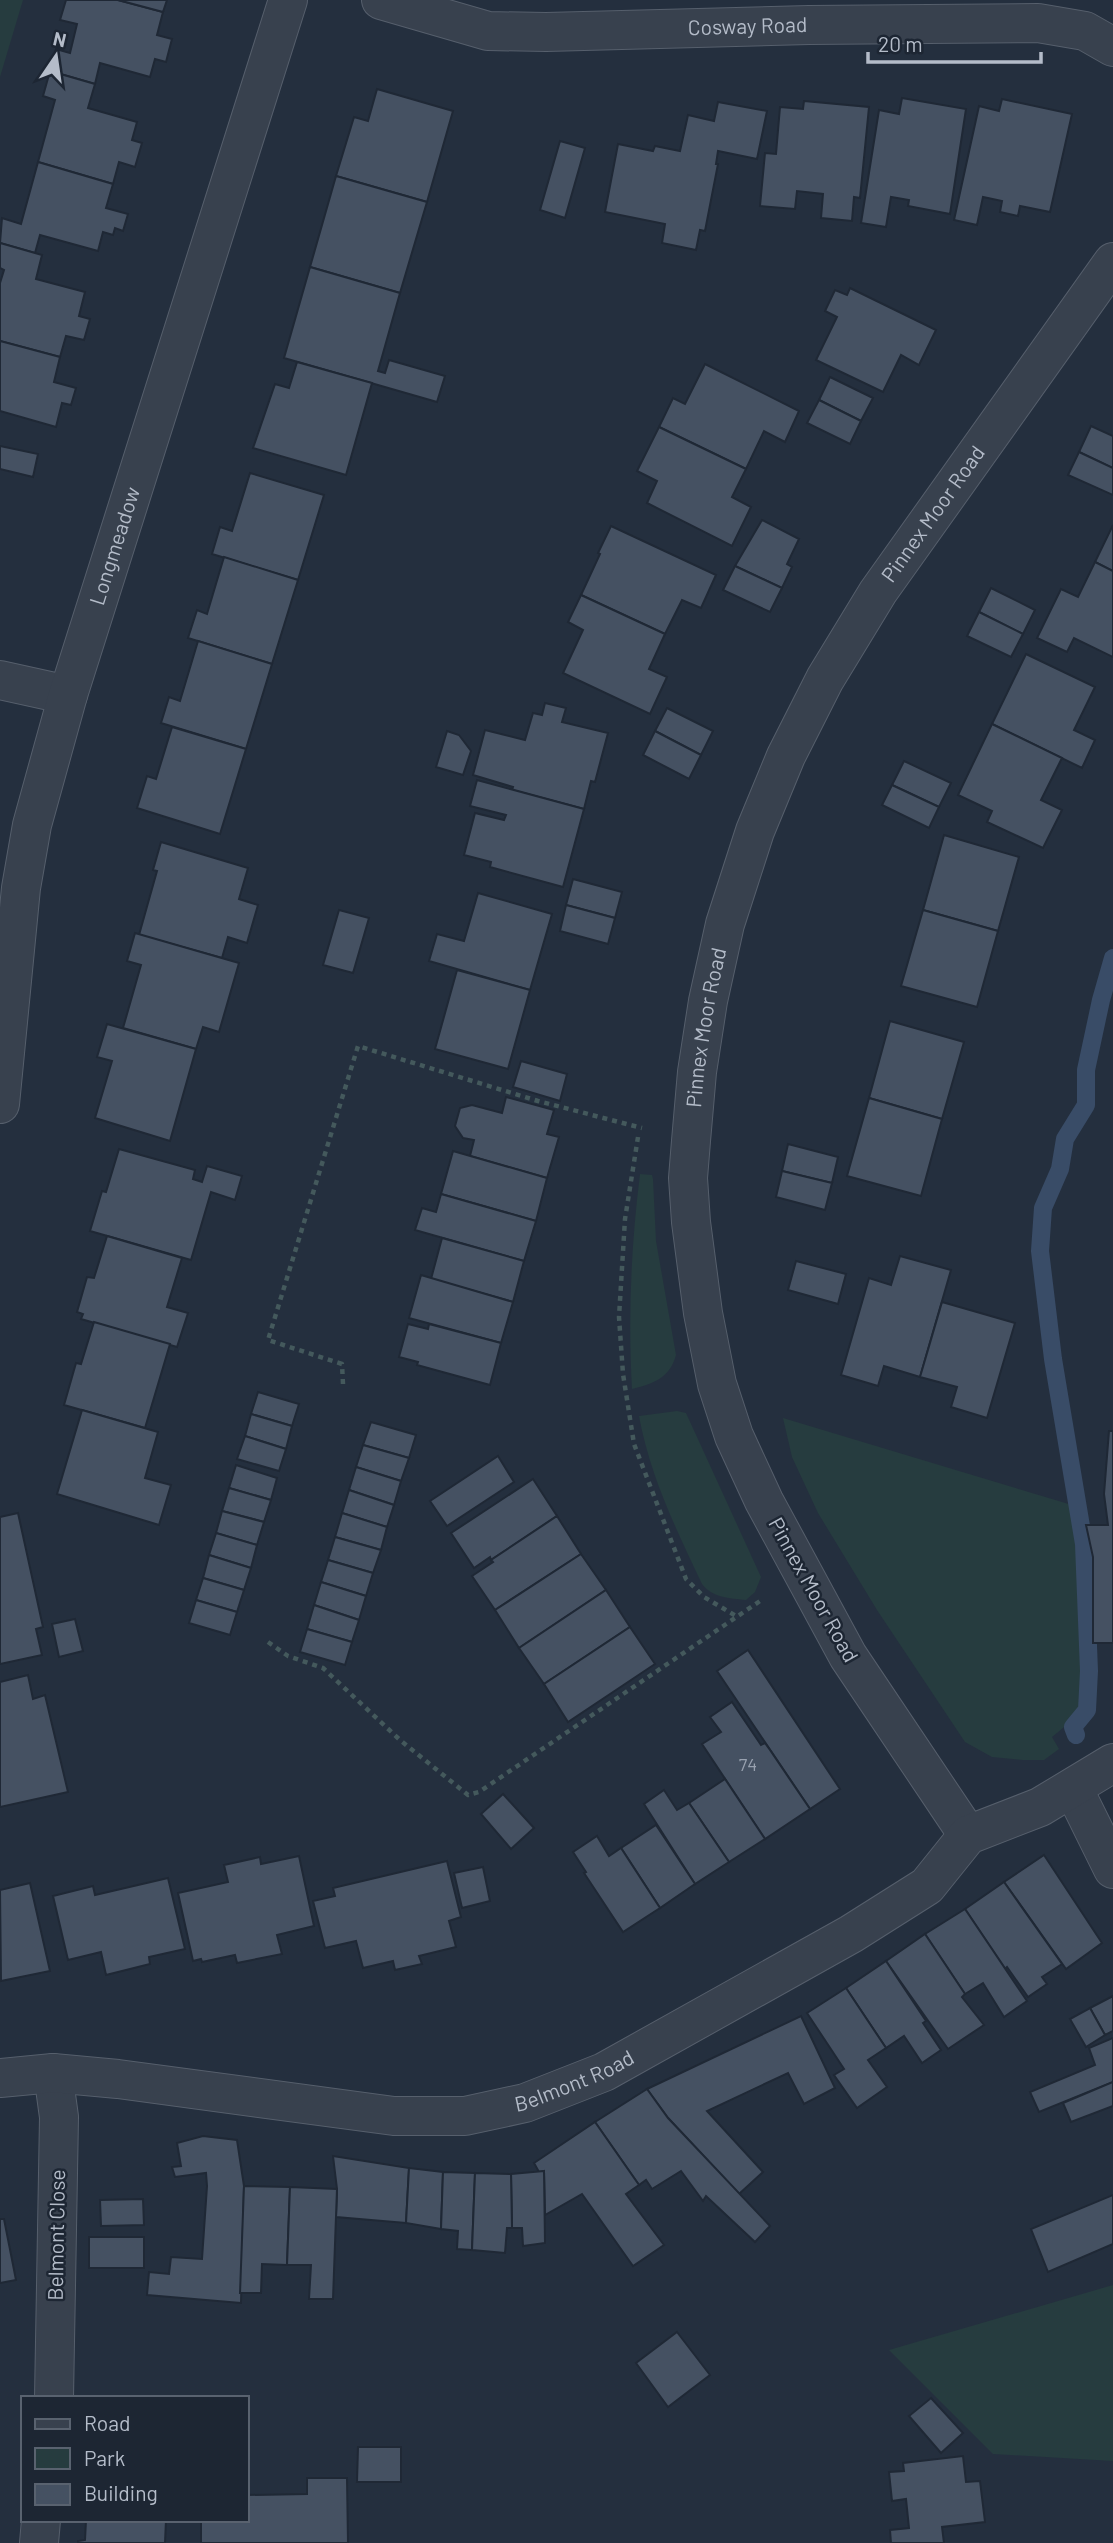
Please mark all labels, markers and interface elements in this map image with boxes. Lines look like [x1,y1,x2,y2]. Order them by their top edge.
street label: Cosway Road [687,11,808,39]
north arrow [21,21,91,91]
scale bar [868,21,1041,65]
text: N [51,26,69,52]
text: 20 m [878,31,923,56]
street label: Pinnex Moor Road [875,440,989,586]
street label: Longmeadow [83,483,144,608]
street label: Pinnex Moor Road [680,945,730,1108]
street label: Pinnex Moor Road [764,1513,864,1666]
house number: 74 [739,1753,757,1775]
street label: Belmont Road [512,2044,638,2116]
street label: Belmont Close [42,2169,69,2301]
legend [21,2396,248,2522]
text: Road [84,2410,130,2435]
text: Park [84,2445,125,2470]
text: Building [84,2480,158,2505]

